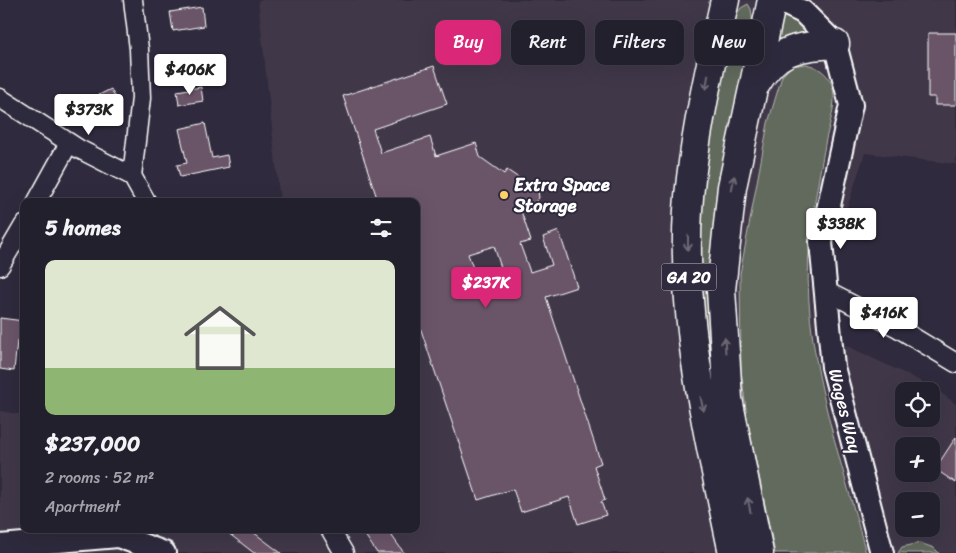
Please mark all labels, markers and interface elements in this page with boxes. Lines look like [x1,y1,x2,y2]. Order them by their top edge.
chip: Buy [435,20,501,65]
chip: Rent [511,20,585,65]
chip: Filters [595,20,684,65]
chip: New [694,20,764,65]
pin: $406K [155,54,225,96]
text: $406K [165,55,215,84]
one-way arrow [701,73,711,89]
pin: $373K [54,94,124,136]
text: $373K [65,95,113,124]
place label: Extra Space Storage [513,169,610,222]
one-way arrow [728,176,738,192]
marker: Extra Space Storage [498,189,510,201]
pin: $338K [806,208,876,250]
text: 5 homes [45,209,121,247]
text: $338K [817,209,865,238]
icon: filters [367,214,395,242]
one-way arrow [683,234,693,251]
road number: GA 20 [662,264,716,290]
pin: $237K [451,266,521,309]
text: $237K [462,268,510,297]
icon: home [175,293,265,383]
pin: $416K [849,296,919,339]
text: $416K [861,298,907,327]
one-way arrow [720,337,729,353]
street label: Wages Way [819,365,871,458]
map controls [895,382,940,537]
button: locate [895,382,940,427]
one-way arrow [698,396,707,412]
text: $237,000 [45,425,140,463]
button: + [895,437,940,482]
text: 2 rooms · 52 m² [45,463,154,492]
text: Apartment [45,492,121,521]
button: − [895,492,940,537]
one-way arrow [743,498,753,514]

